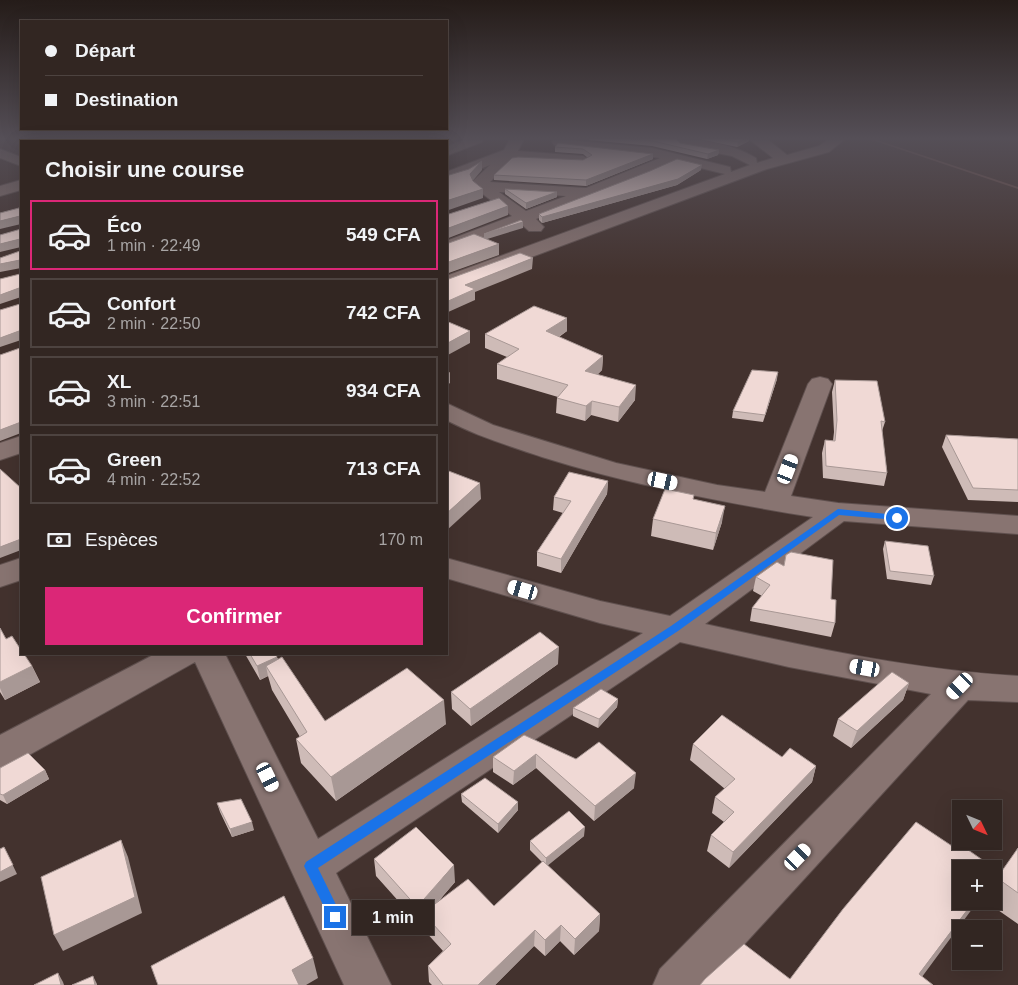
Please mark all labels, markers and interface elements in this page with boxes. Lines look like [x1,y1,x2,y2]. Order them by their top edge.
text: Départ [75,40,135,61]
text: Destination [75,89,178,110]
text: Choisir une course [45,157,244,182]
icon: car [47,213,92,258]
text: Éco [107,215,142,236]
text: 549 CFA [346,224,421,245]
text: 1 min · 22:49 [107,237,200,254]
icon: car [47,291,92,336]
text: Confort [107,293,176,314]
text: 742 CFA [346,302,421,323]
text: 2 min · 22:50 [107,315,200,332]
icon: car [47,369,92,414]
text: XL [107,371,131,392]
text: 934 CFA [346,380,421,401]
text: 3 min · 22:51 [107,393,200,410]
icon: car [47,447,92,492]
text: Green [107,449,162,470]
car [775,452,800,486]
text: 713 CFA [346,458,421,479]
text: 4 min · 22:52 [107,471,200,488]
car [646,471,679,491]
route start [886,507,908,529]
icon: cash [45,526,73,554]
text: Espèces [85,529,158,550]
text: 170 m [379,531,423,548]
car [506,579,539,601]
button: Confirmer [45,587,423,645]
car [848,658,881,678]
car [944,670,975,702]
car [254,760,281,794]
north arrow [952,800,1002,850]
map controls [952,800,1002,970]
car [782,841,813,873]
button: + [952,860,1002,910]
callout: 1 min [352,900,435,934]
route end [324,906,346,928]
text: 1 min [372,909,414,926]
button: − [952,920,1002,970]

